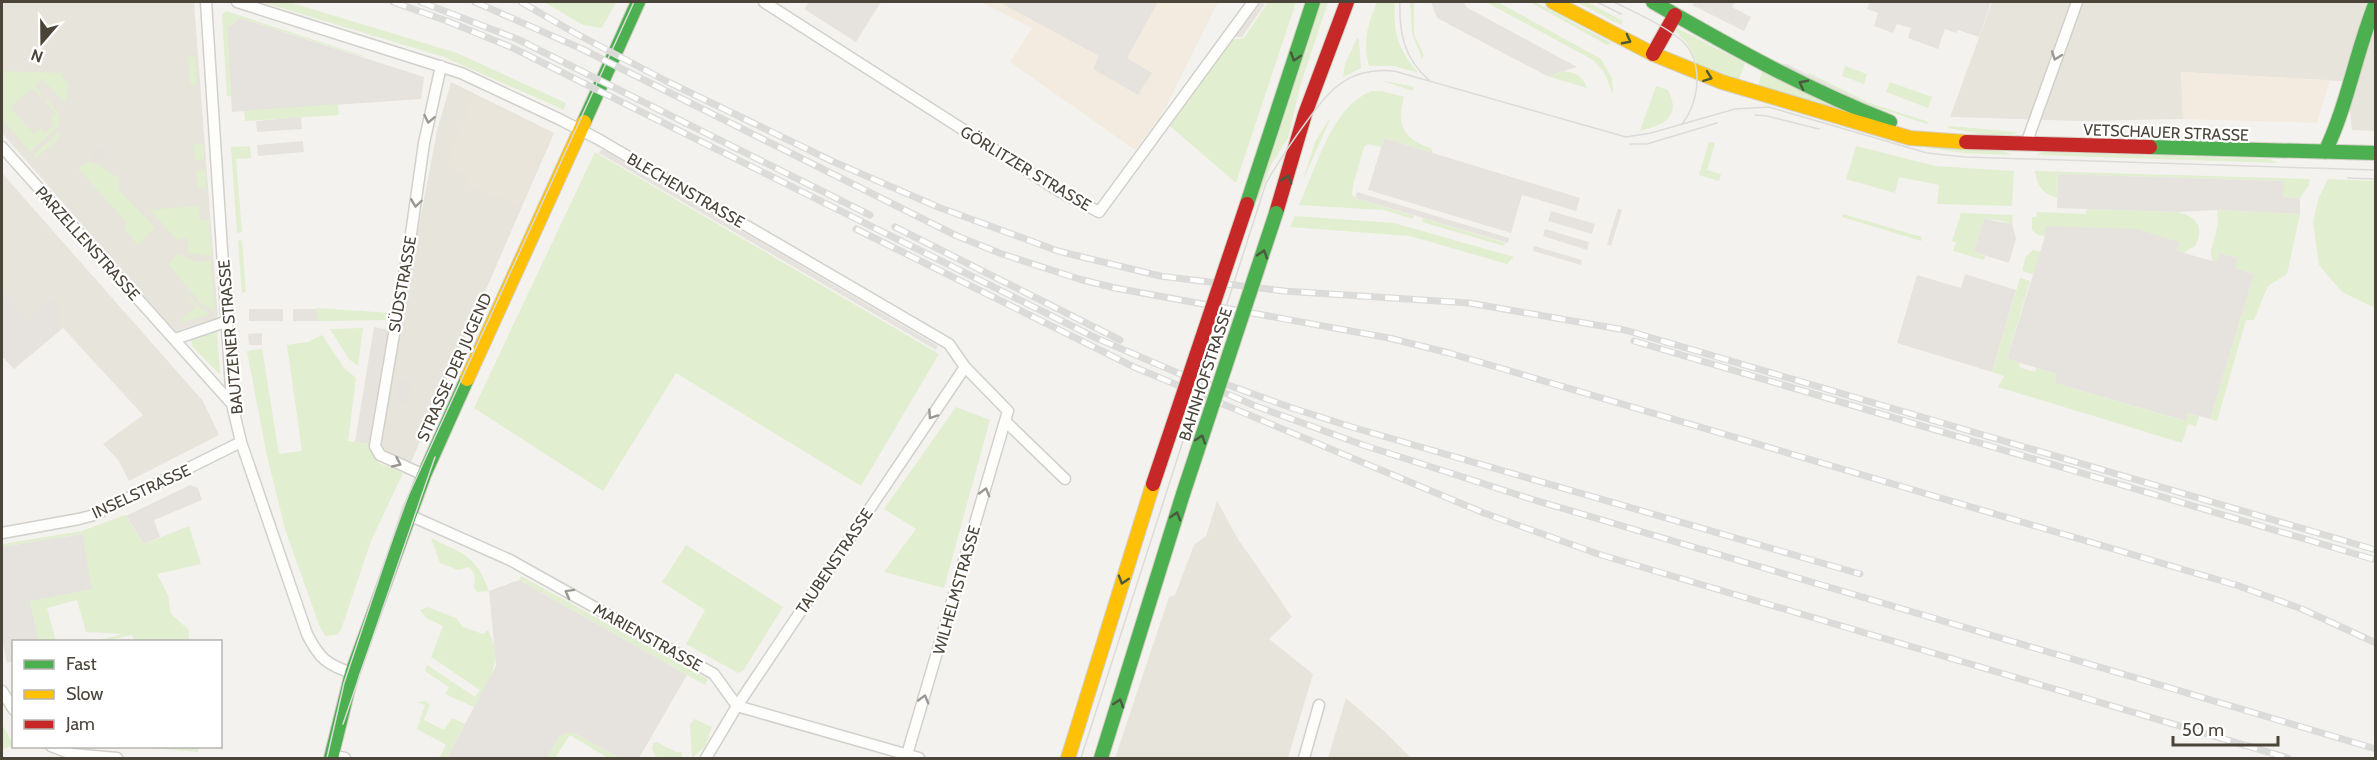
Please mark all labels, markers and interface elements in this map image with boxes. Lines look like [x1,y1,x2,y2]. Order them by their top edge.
north arrow [12,12,72,72]
one-way arrow [1620,33,1631,44]
text: N [28,45,46,66]
one-way arrow [1289,51,1302,62]
one-way arrow [2051,51,2064,61]
one-way arrow [1702,69,1712,82]
one-way arrow [1799,80,1809,91]
one-way arrow [423,114,436,124]
street label: VETSCHAUER STRASSE [2083,120,2249,145]
street label: GÖRLITZER STRASSE [957,122,1095,215]
street label: BLECHENSTRASSE [624,149,748,232]
one-way arrow [1280,174,1292,185]
street label: PARZELLENSTRASSE [31,182,144,304]
one-way arrow [410,198,422,208]
street label: SÜDSTRASSE [385,234,420,334]
one-way arrow [1256,249,1268,259]
street label: BAUTZENER STRASSE [214,259,247,415]
street label: STRASSE DER JUGEND [413,290,496,444]
street label: BAHNHOFSTRASSE [1175,305,1236,443]
one-way arrow [928,409,940,419]
one-way arrow [1194,434,1207,445]
one-way arrow [391,455,402,467]
street label: INSELSTRASSE [89,460,194,523]
one-way arrow [978,487,990,498]
street label: TAUBENSTRASSE [792,505,877,618]
one-way arrow [1169,511,1181,522]
street label: WILHELMSTRASSE [929,523,984,657]
one-way arrow [1118,574,1130,585]
one-way arrow [564,589,575,600]
street label: MARIENSTRASSE [590,600,706,675]
legend [12,640,222,748]
text: Fast [66,653,97,675]
text: Slow [66,683,103,705]
one-way arrow [917,694,929,705]
one-way arrow [1112,698,1124,709]
scale bar [2173,709,2278,747]
text: Jam [65,713,95,735]
text: 50 m [2182,719,2224,741]

